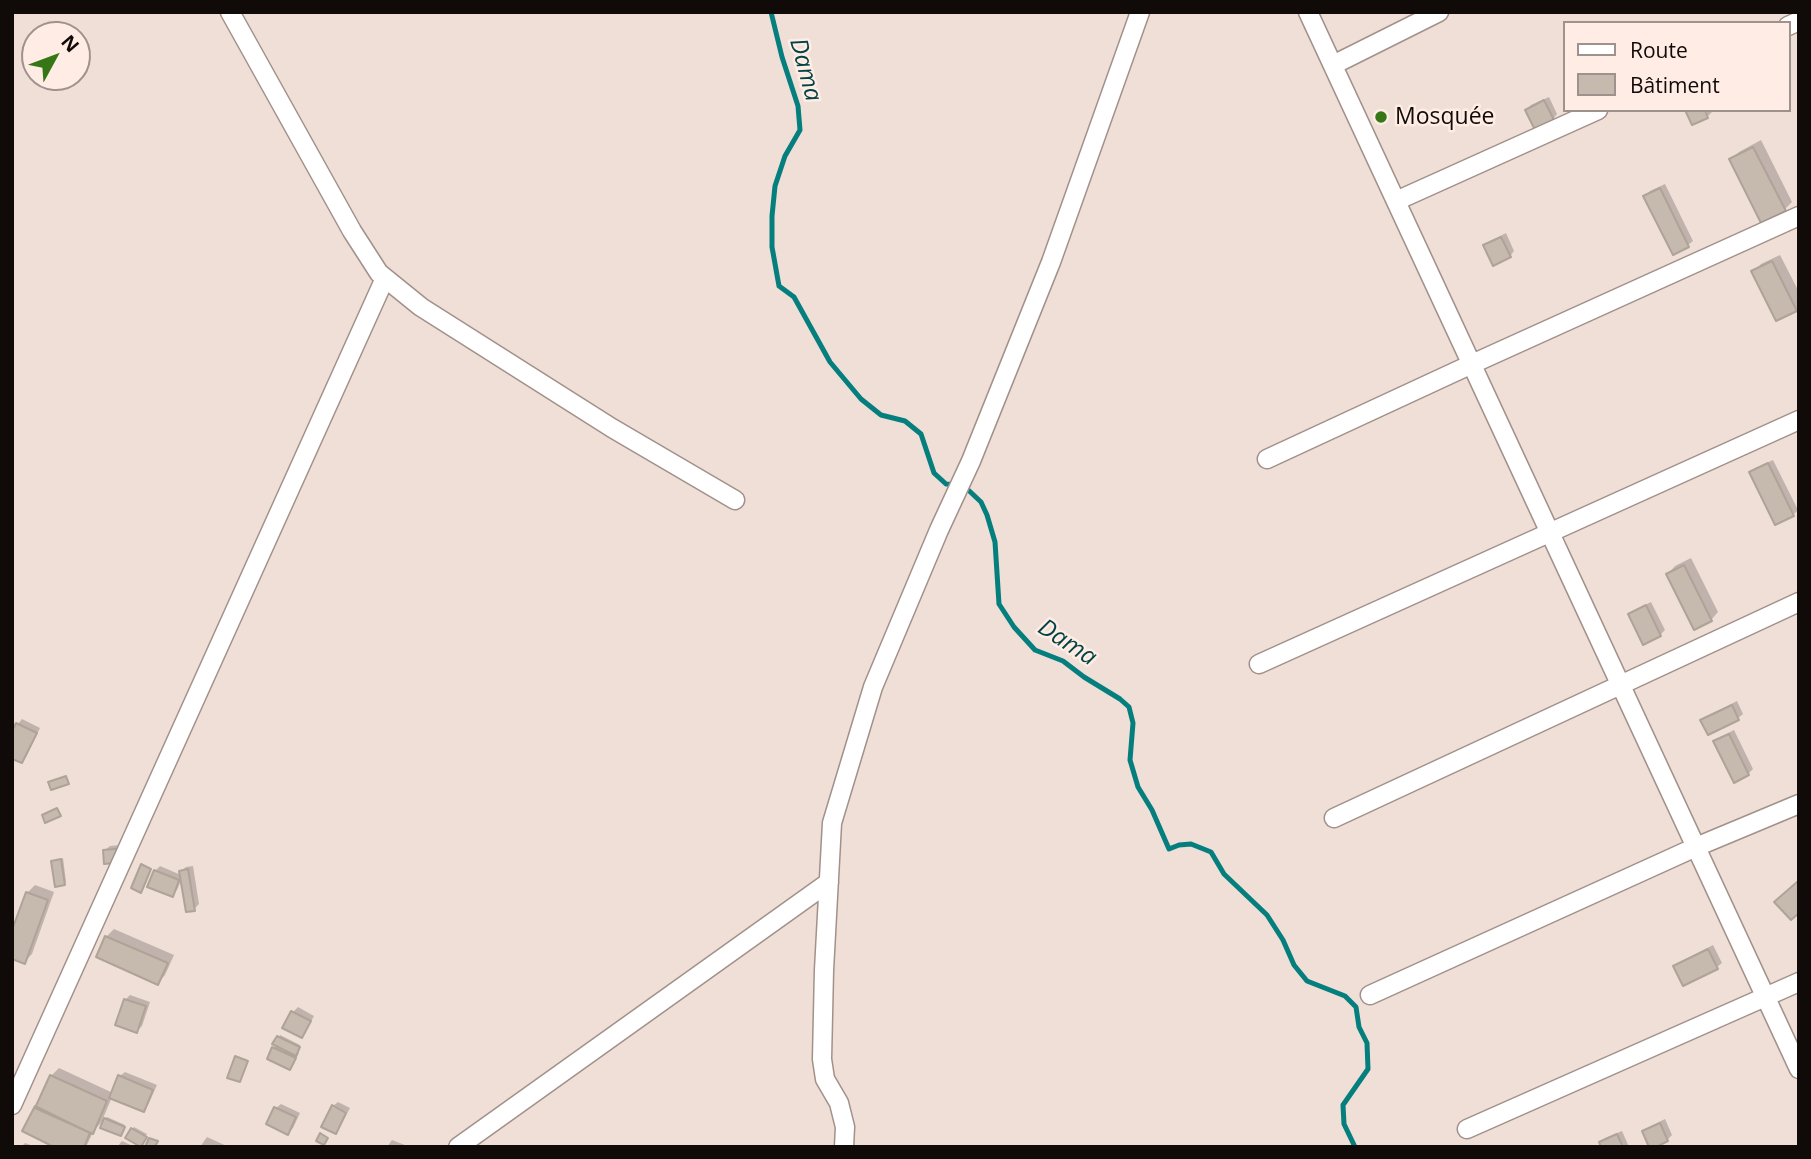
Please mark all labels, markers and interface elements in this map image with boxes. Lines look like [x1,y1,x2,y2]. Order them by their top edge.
north arrow [21,21,91,91]
legend [1562,21,1790,112]
text: N [55,29,85,58]
water label: Dama [783,35,827,105]
text: Route [1630,36,1688,64]
text: Bâtiment [1630,71,1720,99]
place label: Mosquée [1395,103,1494,131]
marker: Mosquée [1373,109,1389,125]
water label: Dama [1032,613,1102,673]

